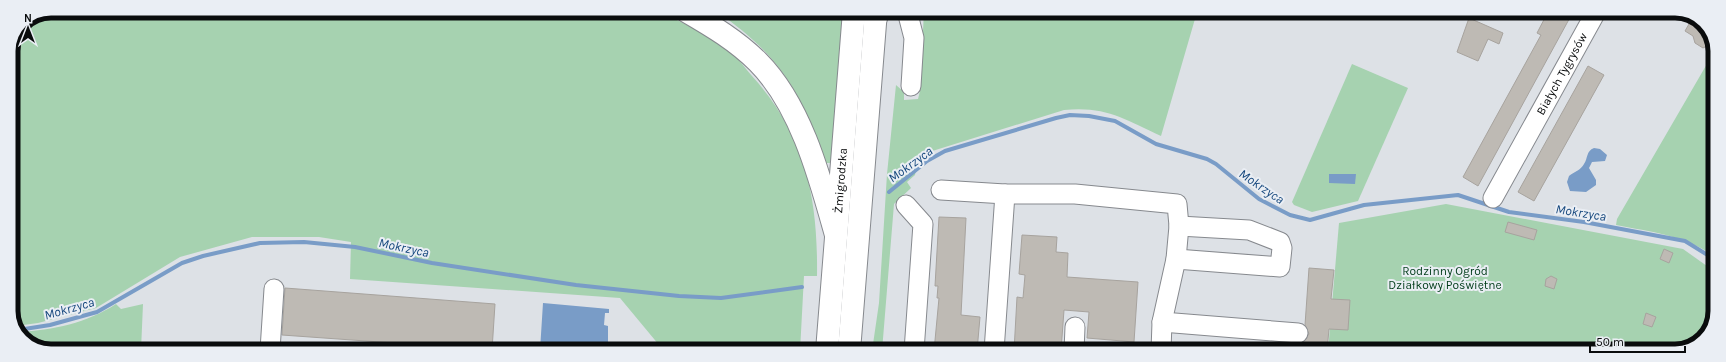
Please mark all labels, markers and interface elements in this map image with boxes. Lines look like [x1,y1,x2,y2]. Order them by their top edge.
north arrow [8,8,48,48]
text: N [24,12,32,25]
street label: Białych Tygrysów [1533,30,1590,117]
water label: Mokrzyca [885,143,936,186]
street label: Żmigrodzka [831,147,850,214]
water label: Mokrzyca [1236,166,1287,207]
water label: Mokrzyca [1554,201,1608,224]
water label: Mokrzyca [377,235,431,260]
park label: Rodzinny Ogród Działkowy Poświętne [1388,264,1502,292]
water label: Mokrzyca [42,294,96,323]
scale bar [1590,328,1685,354]
text: 50 m [1596,335,1624,349]

